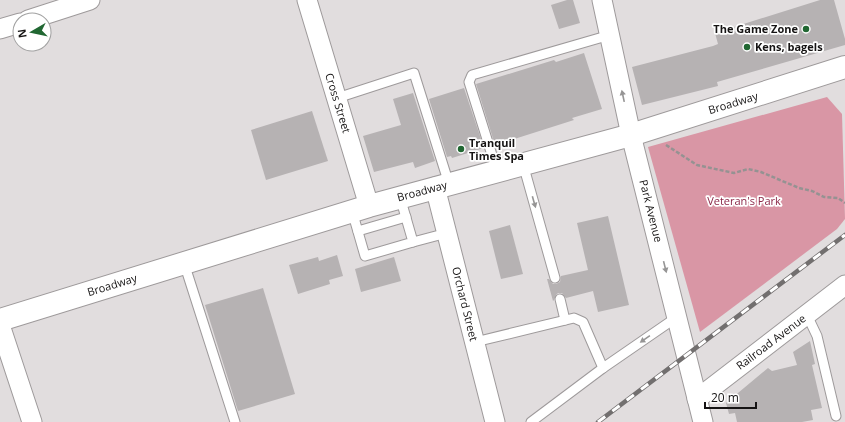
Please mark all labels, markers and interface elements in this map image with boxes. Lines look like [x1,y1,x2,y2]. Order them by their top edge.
north arrow [12,12,52,52]
place label: The Game Zone [713,21,798,36]
marker: The Game Zone [801,24,811,34]
text: N [14,28,30,39]
place label: Kens, bagels [755,39,823,54]
marker: Kens, bagels [742,42,752,52]
street label: Cross Street [322,71,355,135]
street label: Broadway [706,88,760,117]
one-way arrow [620,90,626,103]
place label: Tranquil Times Spa [469,135,524,163]
marker: Tranquil Times Spa [456,144,466,154]
street label: Broadway [395,177,449,204]
street label: Park Avenue [636,178,667,244]
park label: Veteran's Park [707,193,781,208]
one-way arrow [531,196,537,208]
one-way arrow [662,261,668,274]
street label: Orchard Street [449,265,482,343]
street label: Broadway [85,270,139,299]
street label: Railroad Avenue [733,310,809,373]
one-way arrow [640,335,650,343]
scale bar [705,384,756,410]
text: 20 m [711,389,739,406]

